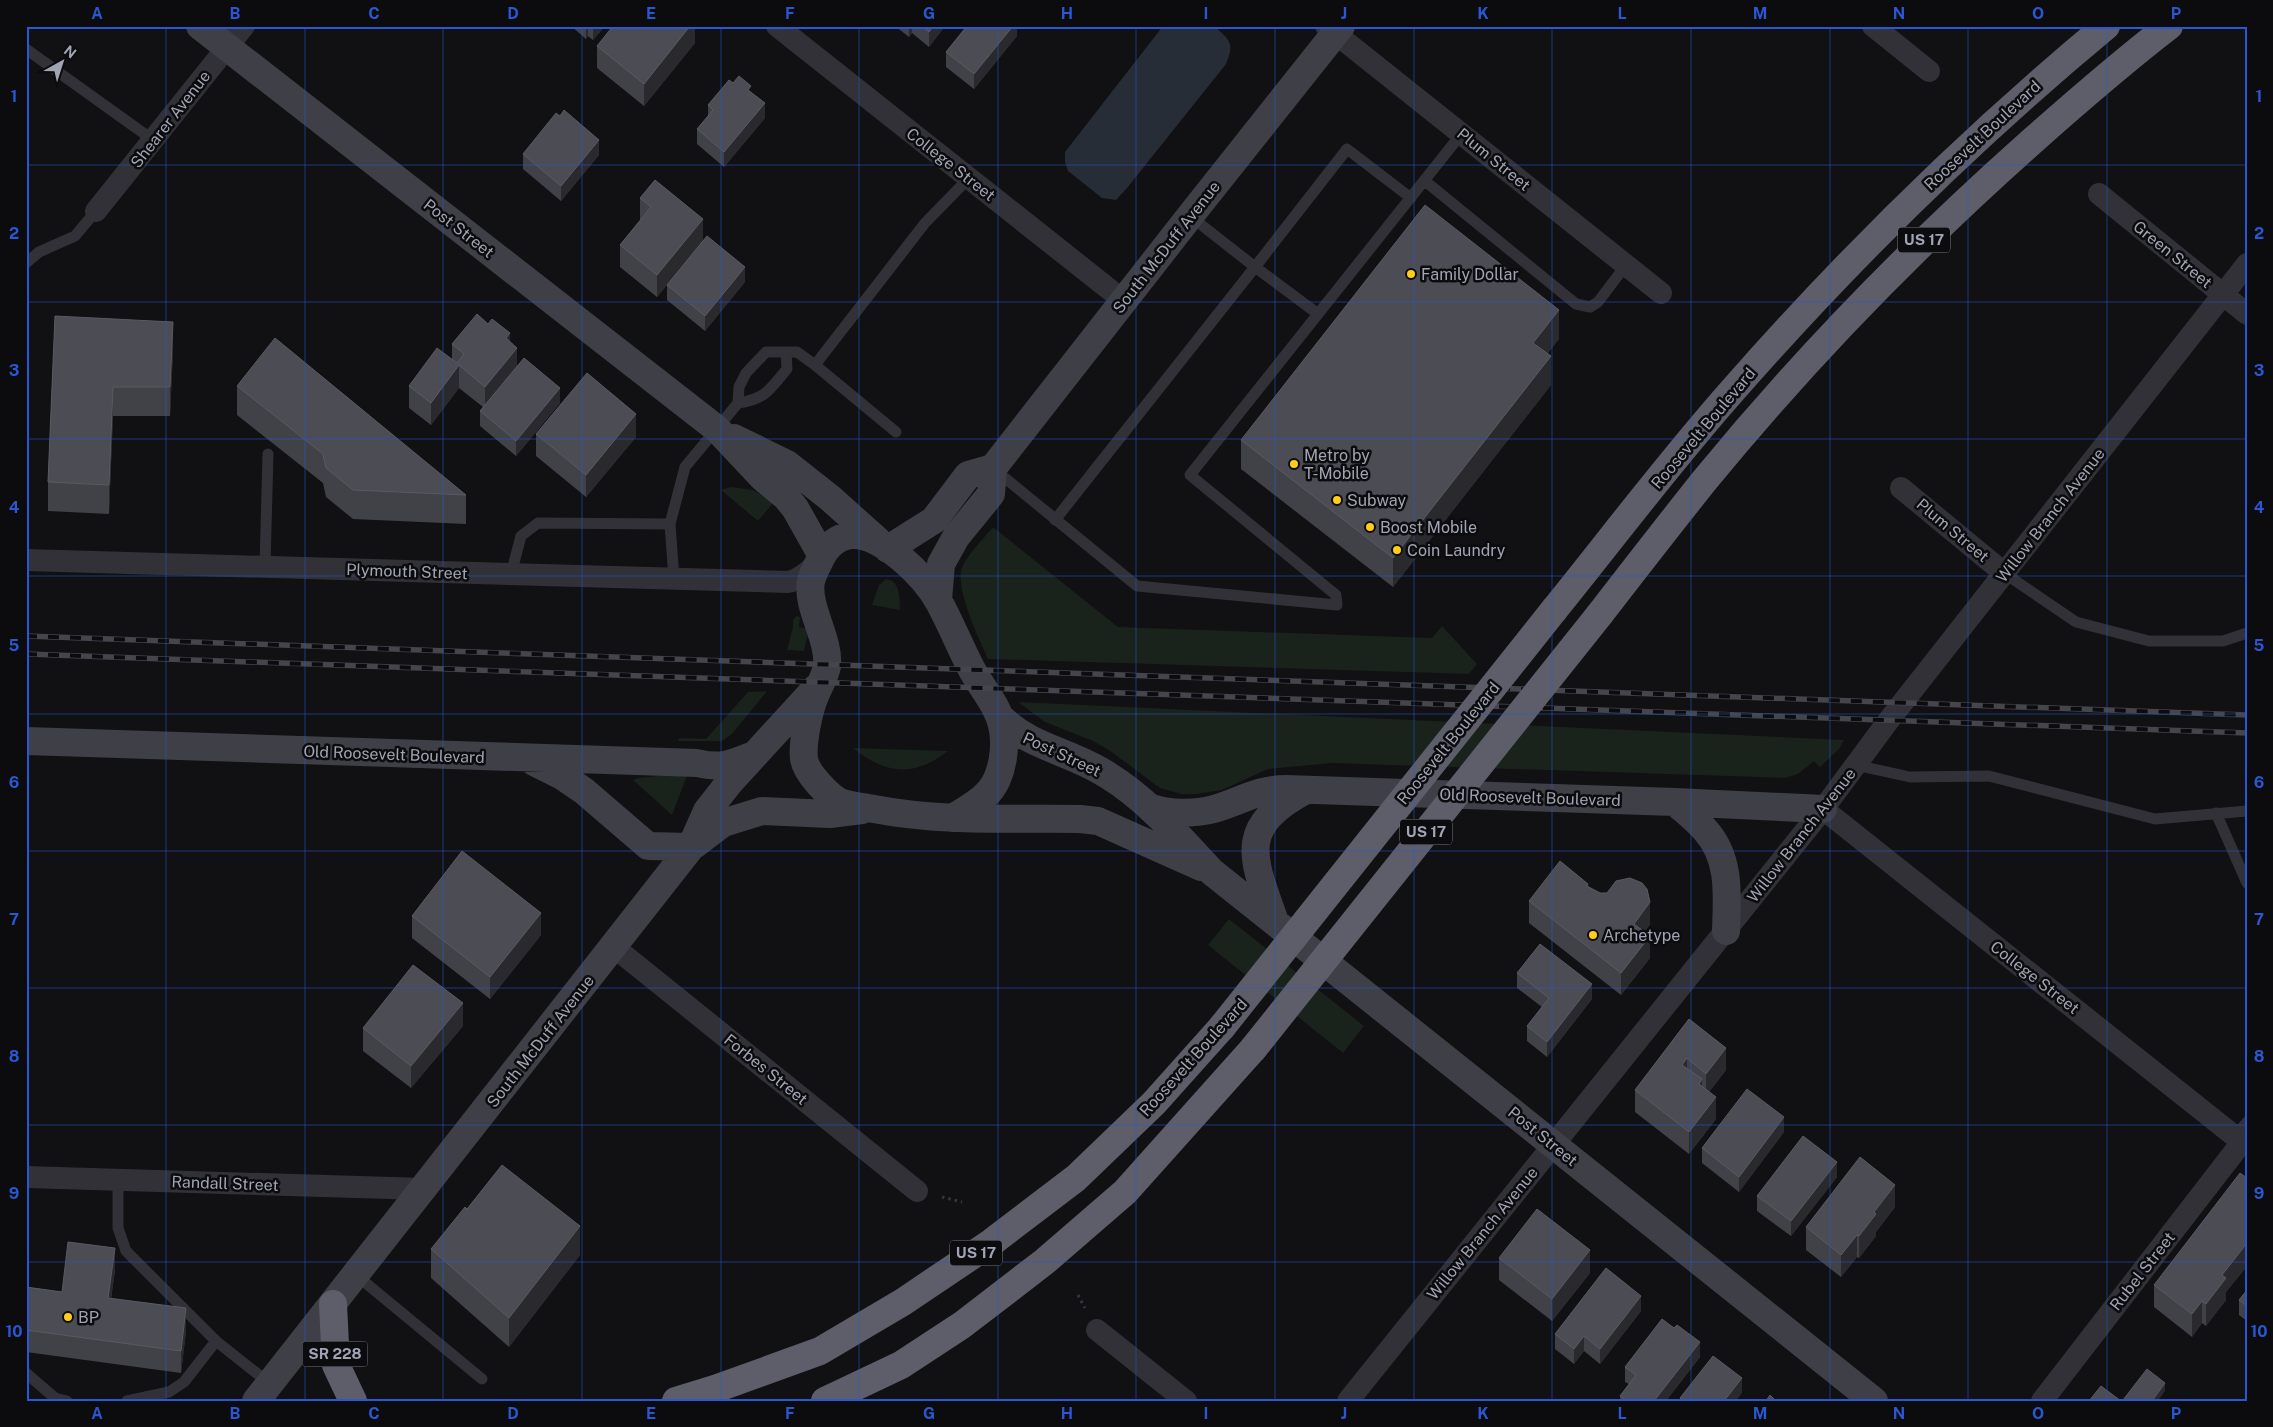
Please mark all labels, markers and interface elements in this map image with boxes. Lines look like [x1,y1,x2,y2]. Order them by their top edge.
text: A [91,4,103,23]
text: B [230,4,241,23]
text: C [368,4,380,23]
text: D [507,4,519,23]
text: E [646,4,656,23]
text: F [785,4,795,23]
text: G [923,4,935,23]
text: H [1061,4,1073,23]
text: I [1204,4,1208,23]
text: J [1341,4,1347,23]
text: K [1477,4,1489,23]
text: L [1617,4,1627,23]
text: M [1753,4,1767,23]
text: N [1893,4,1905,23]
text: O [2032,4,2044,23]
text: P [2171,4,2181,23]
north arrow [38,38,88,88]
text: N [61,42,79,62]
street label: Shearer Avenue [127,67,214,172]
street label: Roosevelt Boulevard [1920,77,2044,194]
text: 1 [11,87,17,106]
text: 1 [2256,87,2262,106]
street label: College Street [903,124,999,205]
street label: Plum Street [1453,124,1534,195]
street label: South McDuff Avenue [1109,177,1224,317]
street label: Post Street [420,195,498,262]
street label: Green Street [2129,217,2216,292]
text: 2 [9,224,19,243]
text: 2 [2254,224,2264,243]
road number: US 17 [1898,228,1950,252]
place label: Family Dollar [1421,265,1519,284]
marker: Family Dollar [1405,268,1417,280]
text: 3 [9,361,19,380]
text: 3 [2254,361,2264,380]
street label: Roosevelt Boulevard [1647,364,1759,493]
street label: Willow Branch Avenue [1992,444,2109,586]
place label: Metro by T-Mobile [1304,446,1370,483]
marker: Metro by T-Mobile [1288,458,1300,470]
place label: Subway [1347,491,1406,510]
marker: Subway [1331,494,1343,506]
street label: Plum Street [1913,495,1993,566]
text: 4 [9,498,20,517]
text: 4 [2254,498,2265,517]
place label: Boost Mobile [1380,518,1477,537]
marker: Boost Mobile [1364,521,1376,533]
place label: Coin Laundry [1407,541,1506,560]
marker: Coin Laundry [1391,544,1403,556]
street label: Plymouth Street [346,560,468,583]
text: 5 [9,636,20,655]
text: 5 [2254,636,2265,655]
street label: Roosevelt Boulevard [1393,678,1504,808]
street label: Post Street [1020,728,1104,781]
street label: Old Roosevelt Boulevard [303,742,485,767]
street label: Willow Branch Avenue [1743,764,1860,906]
text: 6 [9,773,19,792]
text: 6 [2254,773,2264,792]
street label: Old Roosevelt Boulevard [1439,785,1621,810]
road number: US 17 [1400,820,1452,844]
text: 7 [9,910,19,929]
text: 7 [2254,910,2264,929]
place label: Archetype [1603,926,1680,945]
marker: Archetype [1587,929,1599,941]
street label: College Street [1987,937,2083,1018]
street label: South McDuff Avenue [483,971,598,1111]
street label: Roosevelt Boulevard [1135,995,1251,1120]
street label: Forbes Street [720,1030,811,1109]
text: 8 [9,1047,20,1066]
text: 8 [2254,1047,2265,1066]
street label: Post Street [1504,1103,1581,1170]
street label: Willow Branch Avenue [1423,1163,1542,1303]
street label: Randall Street [171,1172,279,1195]
text: 9 [9,1184,19,1203]
text: 9 [2254,1184,2264,1203]
street label: Rubel Street [2106,1228,2179,1314]
road number: US 17 [950,1240,1002,1266]
place label: BP [78,1308,99,1327]
marker: BP [62,1311,74,1323]
text: 10 [5,1322,23,1341]
text: 10 [2250,1322,2268,1341]
road number: SR 228 [302,1342,368,1366]
text: A [91,1404,103,1423]
text: B [230,1404,241,1423]
text: C [368,1404,380,1423]
text: D [507,1404,519,1423]
text: E [646,1404,656,1423]
text: F [785,1404,795,1423]
text: G [923,1404,935,1423]
text: H [1061,1404,1073,1423]
text: I [1204,1404,1208,1423]
text: J [1341,1404,1347,1423]
text: K [1477,1404,1489,1423]
text: L [1617,1404,1627,1423]
text: M [1753,1404,1767,1423]
text: N [1893,1404,1905,1423]
text: O [2032,1404,2044,1423]
text: P [2171,1404,2181,1423]

